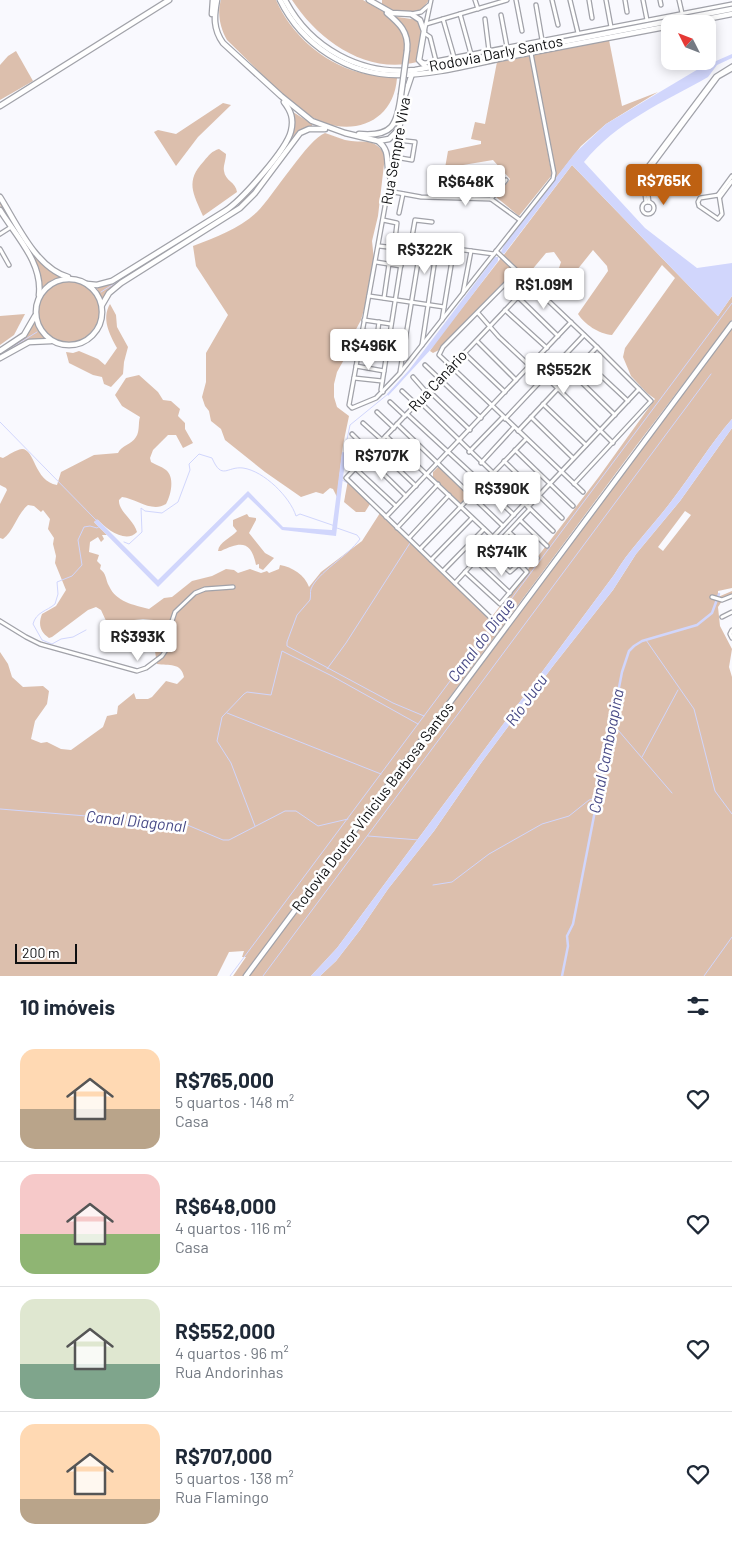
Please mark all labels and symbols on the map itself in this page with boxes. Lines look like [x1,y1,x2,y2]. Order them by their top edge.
north arrow [661,15,716,70]
street label: Rodovia Darly Santos [427,31,564,75]
street label: Rua Sempre Viva [377,96,413,206]
pin: R$648K [425,164,507,207]
pin: R$765K [623,164,705,206]
pin: R$322K [384,232,466,275]
pin: R$1.09M [498,268,590,310]
pin: R$496K [328,328,410,371]
street label: Rua Canário [404,346,470,415]
pin: R$552K [523,352,605,395]
pin: R$707K [341,438,423,481]
pin: R$390K [461,472,543,514]
pin: R$741K [461,534,543,577]
water label: Canal do Dique [443,594,518,685]
pin: R$393K [97,620,179,662]
water label: Rio Jucu [501,670,551,729]
water label: Canal Camboapina [584,687,627,815]
street label: Rodovia Doutor Vinícius Barbosa Santos [287,698,457,915]
water label: Canal Diagonal [85,806,187,835]
scale bar [15,941,78,964]

